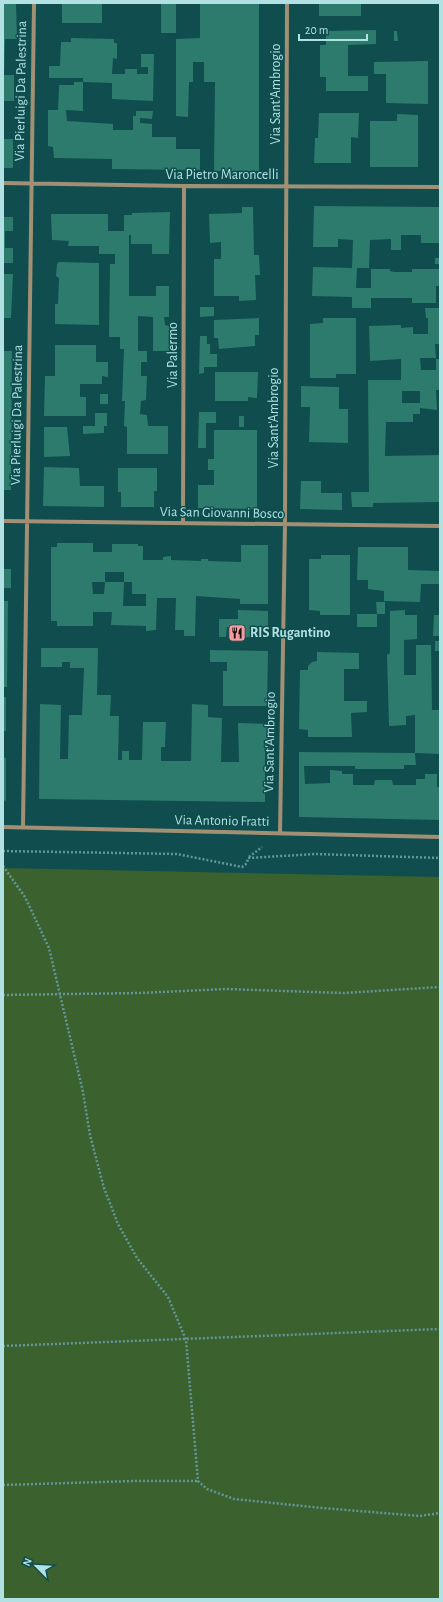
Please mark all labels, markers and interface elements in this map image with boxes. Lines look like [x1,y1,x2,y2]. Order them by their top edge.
scale bar [299,16,367,42]
street label: Via Pierluigi Da Palestrina [13,20,29,161]
text: 20 m [305,24,328,36]
street label: Via Sant'Ambrogio [269,43,283,144]
street label: Via Pietro Maroncelli [165,168,279,182]
street label: Via Palermo [166,322,180,388]
street label: Via Pierluigi Da Palestrina [9,344,25,485]
street label: Via Sant'Ambrogio [267,367,281,468]
street label: Via San Giovanni Bosco [160,505,284,521]
restaurant icon: RIS Rugantino [227,623,247,643]
place label: RIS Rugantino [250,626,330,640]
street label: Via Sant'Ambrogio [262,691,278,793]
street label: Via Antonio Fratti [174,813,270,829]
north arrow [16,1546,56,1586]
text: N [21,1556,34,1568]

